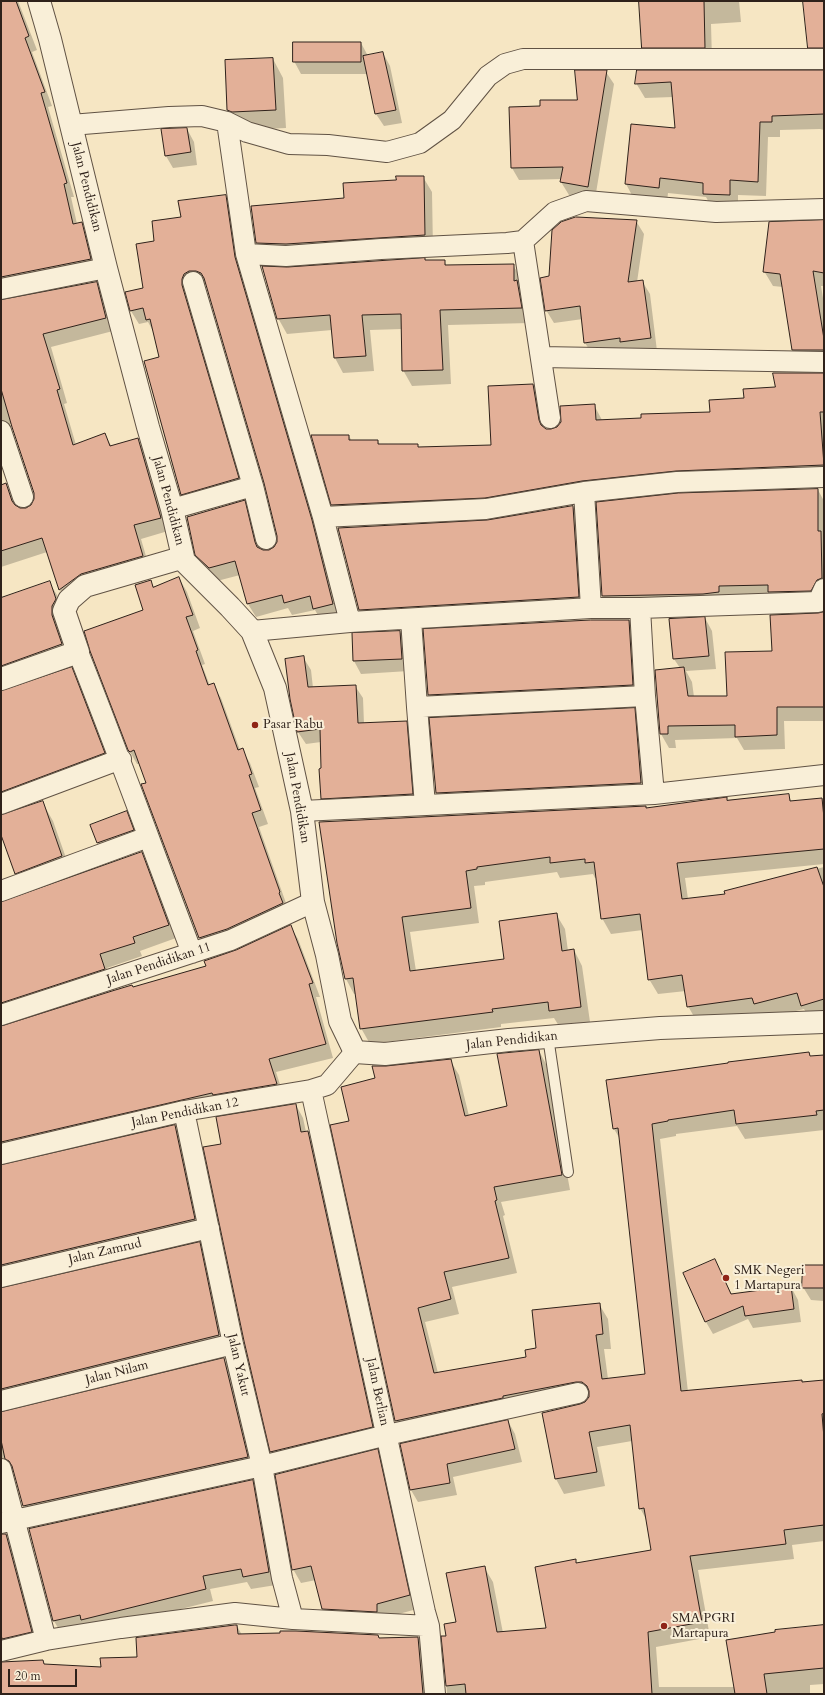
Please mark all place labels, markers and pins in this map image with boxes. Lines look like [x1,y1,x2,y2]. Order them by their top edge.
place label: Pasar Rabu [263,717,323,733]
marker: Pasar Rabu [250,720,260,730]
place label: SMK Negeri 1 Martapura [734,1263,805,1294]
marker: SMK Negeri 1 Martapura [721,1273,731,1283]
place label: SMA PGRI Martapura [672,1611,735,1642]
marker: SMA PGRI Martapura [659,1621,669,1631]

